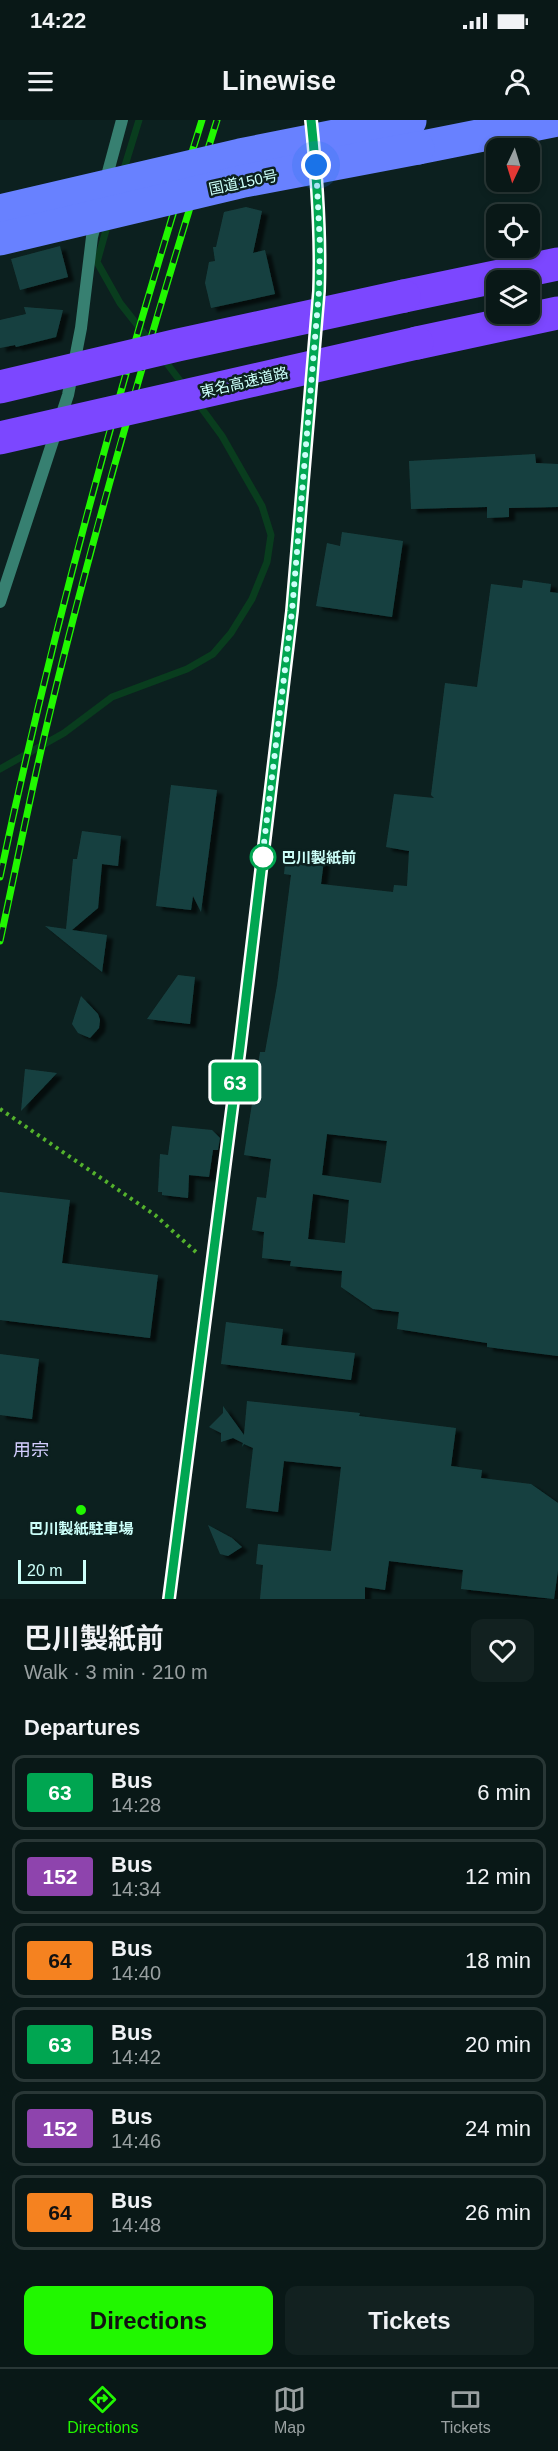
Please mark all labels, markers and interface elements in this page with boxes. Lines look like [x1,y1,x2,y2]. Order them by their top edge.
text: 14:22 [30,8,86,33]
icon: menu [24,65,57,98]
icon: person [501,65,534,98]
text: Linewise [222,66,336,96]
north arrow [486,138,540,192]
map controls [486,138,540,324]
your location [301,150,331,180]
street label: 国道150号 [207,166,279,198]
button: locate [486,204,540,258]
button: layers [486,270,540,324]
street label: 東名高速道路 [198,364,290,400]
marker: 巴川製紙前 [250,844,276,870]
place label: 巴川製紙前 [281,849,356,866]
line badge: 63 [208,1062,262,1102]
text: 63 [223,1071,247,1094]
district label: 用宗 [13,1440,49,1460]
marker: 巴川製紙駐車場 [74,1503,88,1517]
place label: 巴川製紙駐車場 [28,1520,134,1537]
scale bar [18,1557,86,1584]
text: 20 m [27,1562,63,1579]
button: heart [471,1619,534,1682]
text: 巴川製紙前 [24,1623,164,1654]
text: Walk · 3 min · 210 m [24,1661,208,1683]
text: Departures [24,1715,140,1740]
text: Bus [111,1768,153,1793]
text: 6 min [477,1780,531,1805]
text: 63 [48,1781,72,1804]
text: 14:28 [111,1794,161,1816]
text: Bus [111,1852,153,1877]
text: 12 min [465,1864,531,1889]
text: 152 [42,1865,78,1888]
text: 14:34 [111,1878,161,1900]
text: Bus [111,1936,153,1961]
text: 18 min [465,1948,531,1973]
text: 64 [48,1949,72,1972]
text: 14:40 [111,1962,161,1984]
text: Bus [111,2020,153,2045]
text: 20 min [465,2032,531,2057]
text: 63 [48,2033,72,2056]
text: 14:42 [111,2046,161,2068]
text: Bus [111,2104,153,2129]
text: 24 min [465,2116,531,2141]
text: 152 [42,2117,78,2140]
text: 14:46 [111,2130,161,2152]
text: Bus [111,2188,153,2213]
text: 26 min [465,2200,531,2225]
text: 64 [48,2201,72,2224]
text: 14:48 [111,2214,161,2236]
button: Directions [24,2286,273,2355]
button: Tickets [285,2286,534,2355]
tab: Directions [67,2383,138,2437]
tab: Map [273,2383,306,2437]
tab: Tickets [441,2383,491,2437]

